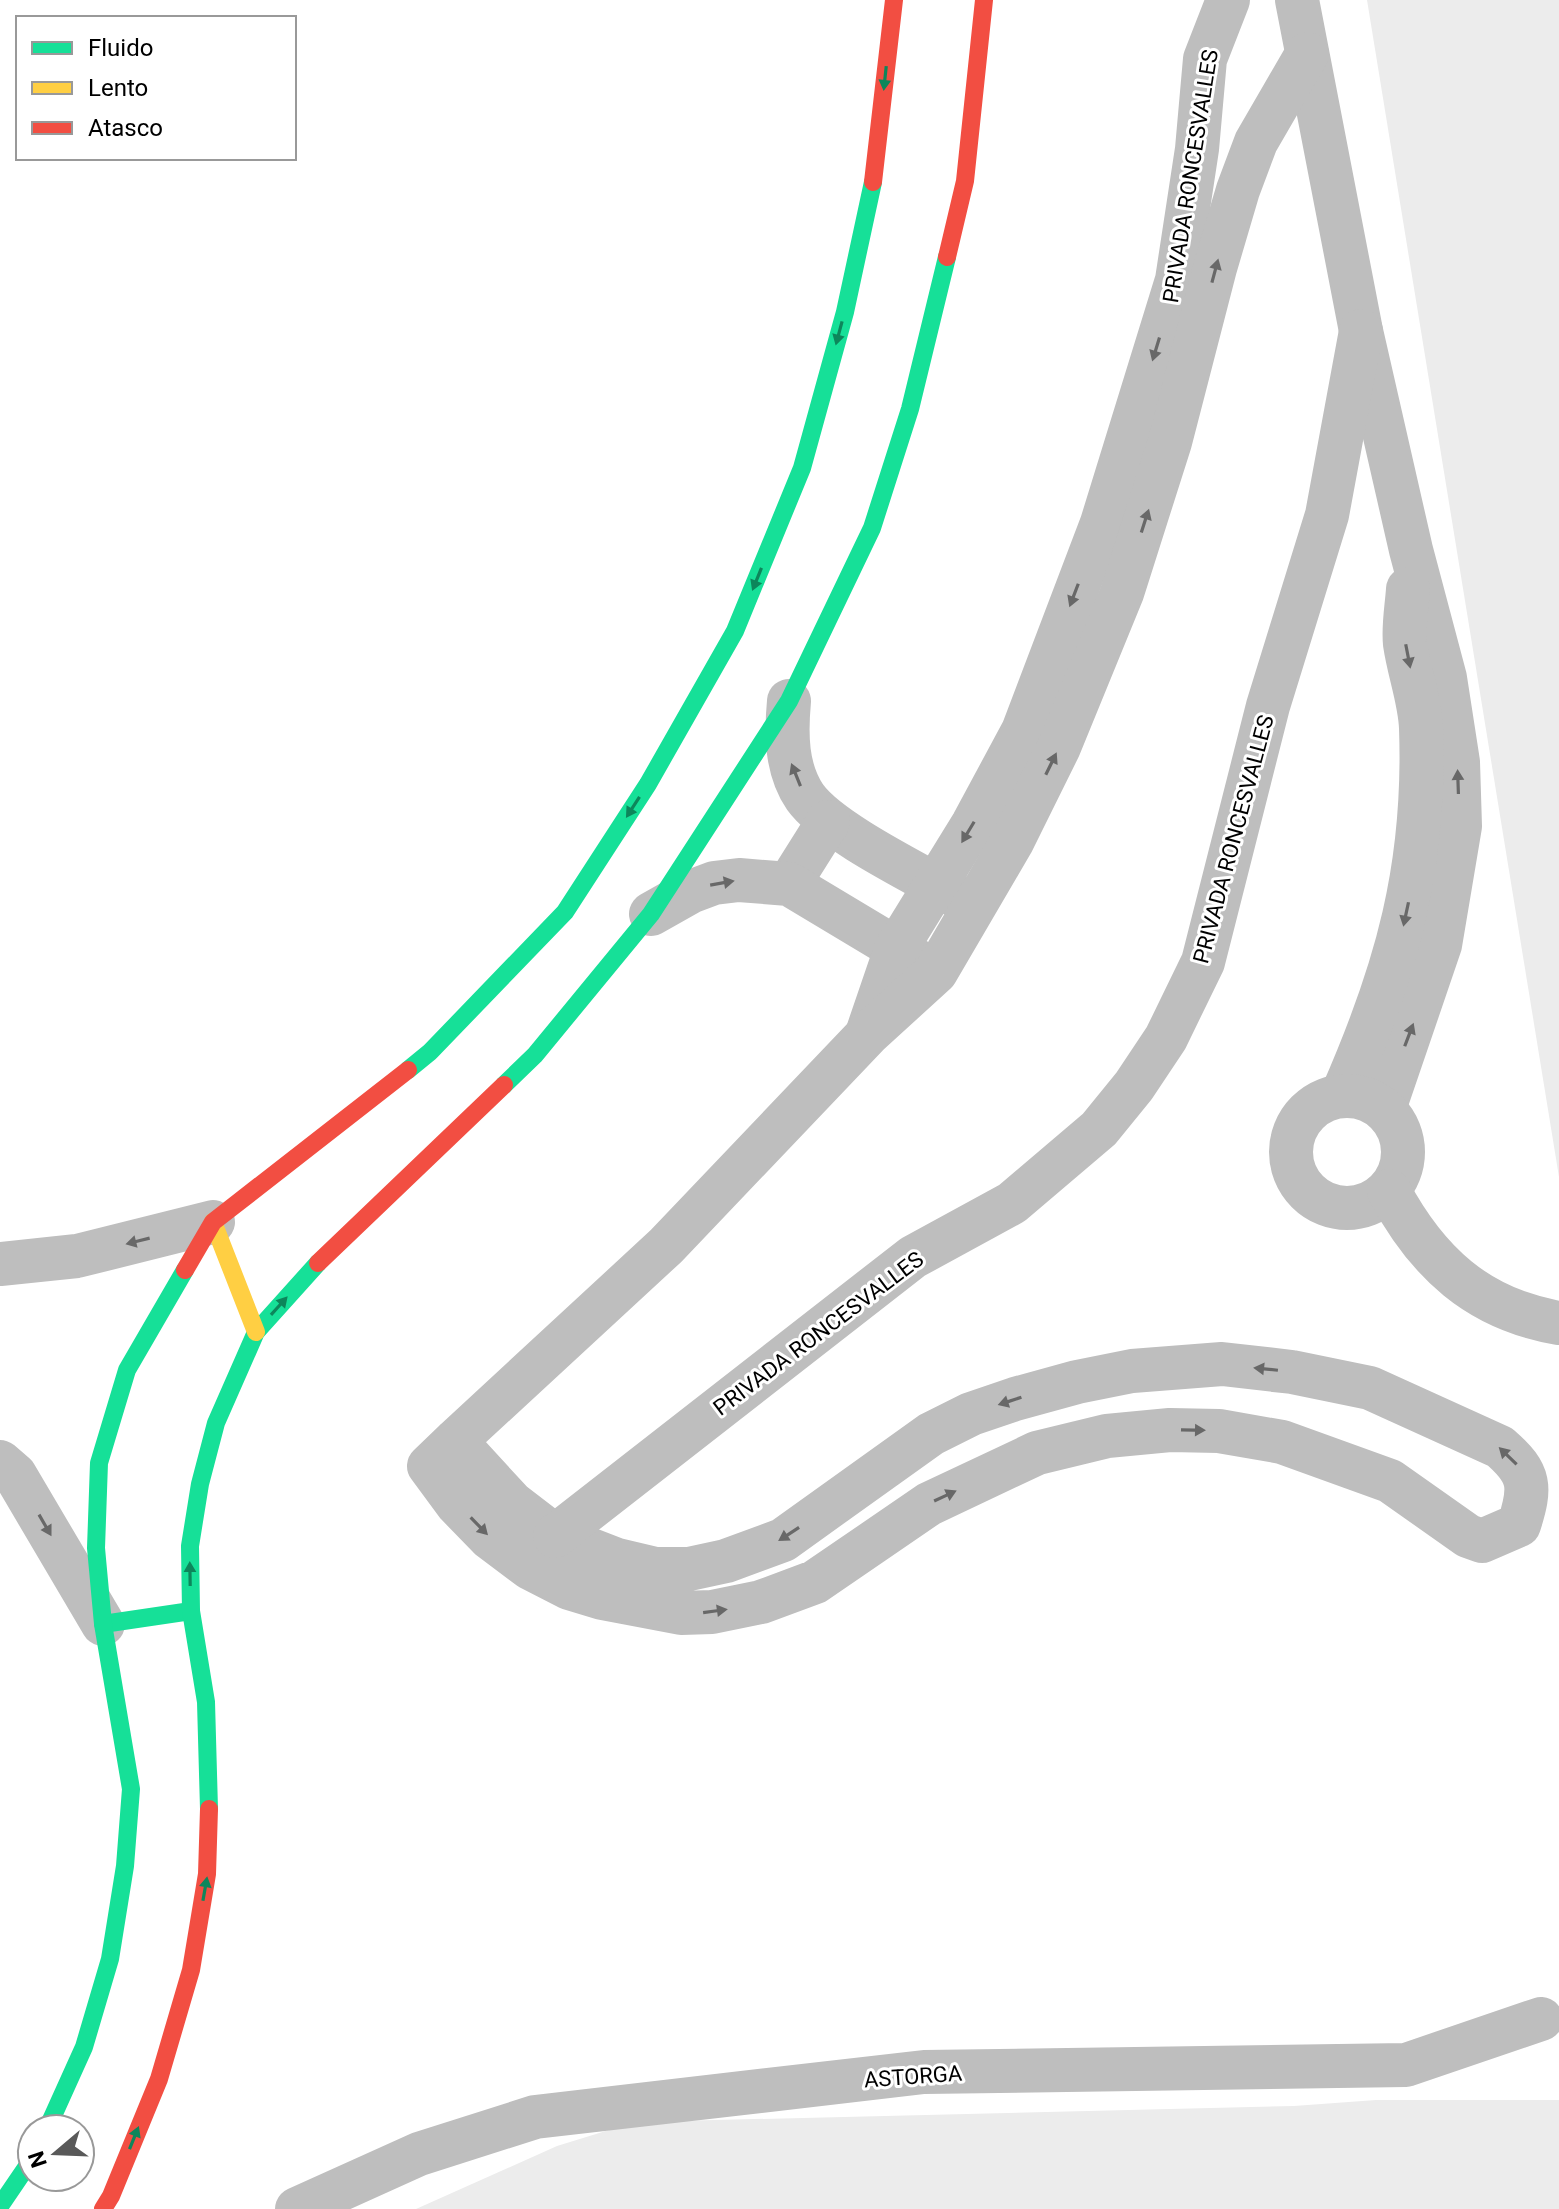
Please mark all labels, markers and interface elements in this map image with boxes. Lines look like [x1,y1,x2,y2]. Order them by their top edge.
legend [16,16,296,160]
text: Fluido [88,34,153,62]
street label: PRIVADA RONCESVALLES [1158,48,1223,305]
one-way arrow [879,65,892,90]
text: Lento [88,74,148,102]
text: Atasco [88,114,163,142]
one-way arrow [1209,259,1221,284]
one-way arrow [833,321,845,346]
one-way arrow [1149,337,1162,361]
one-way arrow [1139,509,1152,533]
one-way arrow [750,567,763,591]
one-way arrow [1067,583,1080,607]
one-way arrow [1402,644,1414,669]
street label: PRIVADA RONCESVALLES [1188,712,1279,966]
one-way arrow [1045,752,1058,775]
one-way arrow [789,763,802,787]
one-way arrow [1452,769,1465,794]
one-way arrow [626,797,641,818]
one-way arrow [961,821,975,843]
one-way arrow [709,877,734,889]
one-way arrow [1399,901,1411,926]
one-way arrow [1403,1023,1416,1047]
one-way arrow [125,1236,150,1248]
street label: PRIVADA RONCESVALLES [709,1246,928,1420]
one-way arrow [269,1297,287,1316]
one-way arrow [1253,1362,1278,1375]
one-way arrow [998,1395,1022,1408]
one-way arrow [1181,1424,1206,1437]
one-way arrow [1499,1447,1518,1465]
one-way arrow [933,1489,957,1503]
one-way arrow [38,1514,52,1536]
one-way arrow [469,1516,487,1535]
one-way arrow [778,1527,800,1541]
one-way arrow [184,1561,196,1586]
one-way arrow [703,1604,728,1617]
one-way arrow [199,1876,211,1901]
street label: ASTORGA [863,2061,964,2092]
north arrow [16,2113,96,2193]
one-way arrow [128,2126,141,2150]
text: N [23,2148,52,2171]

